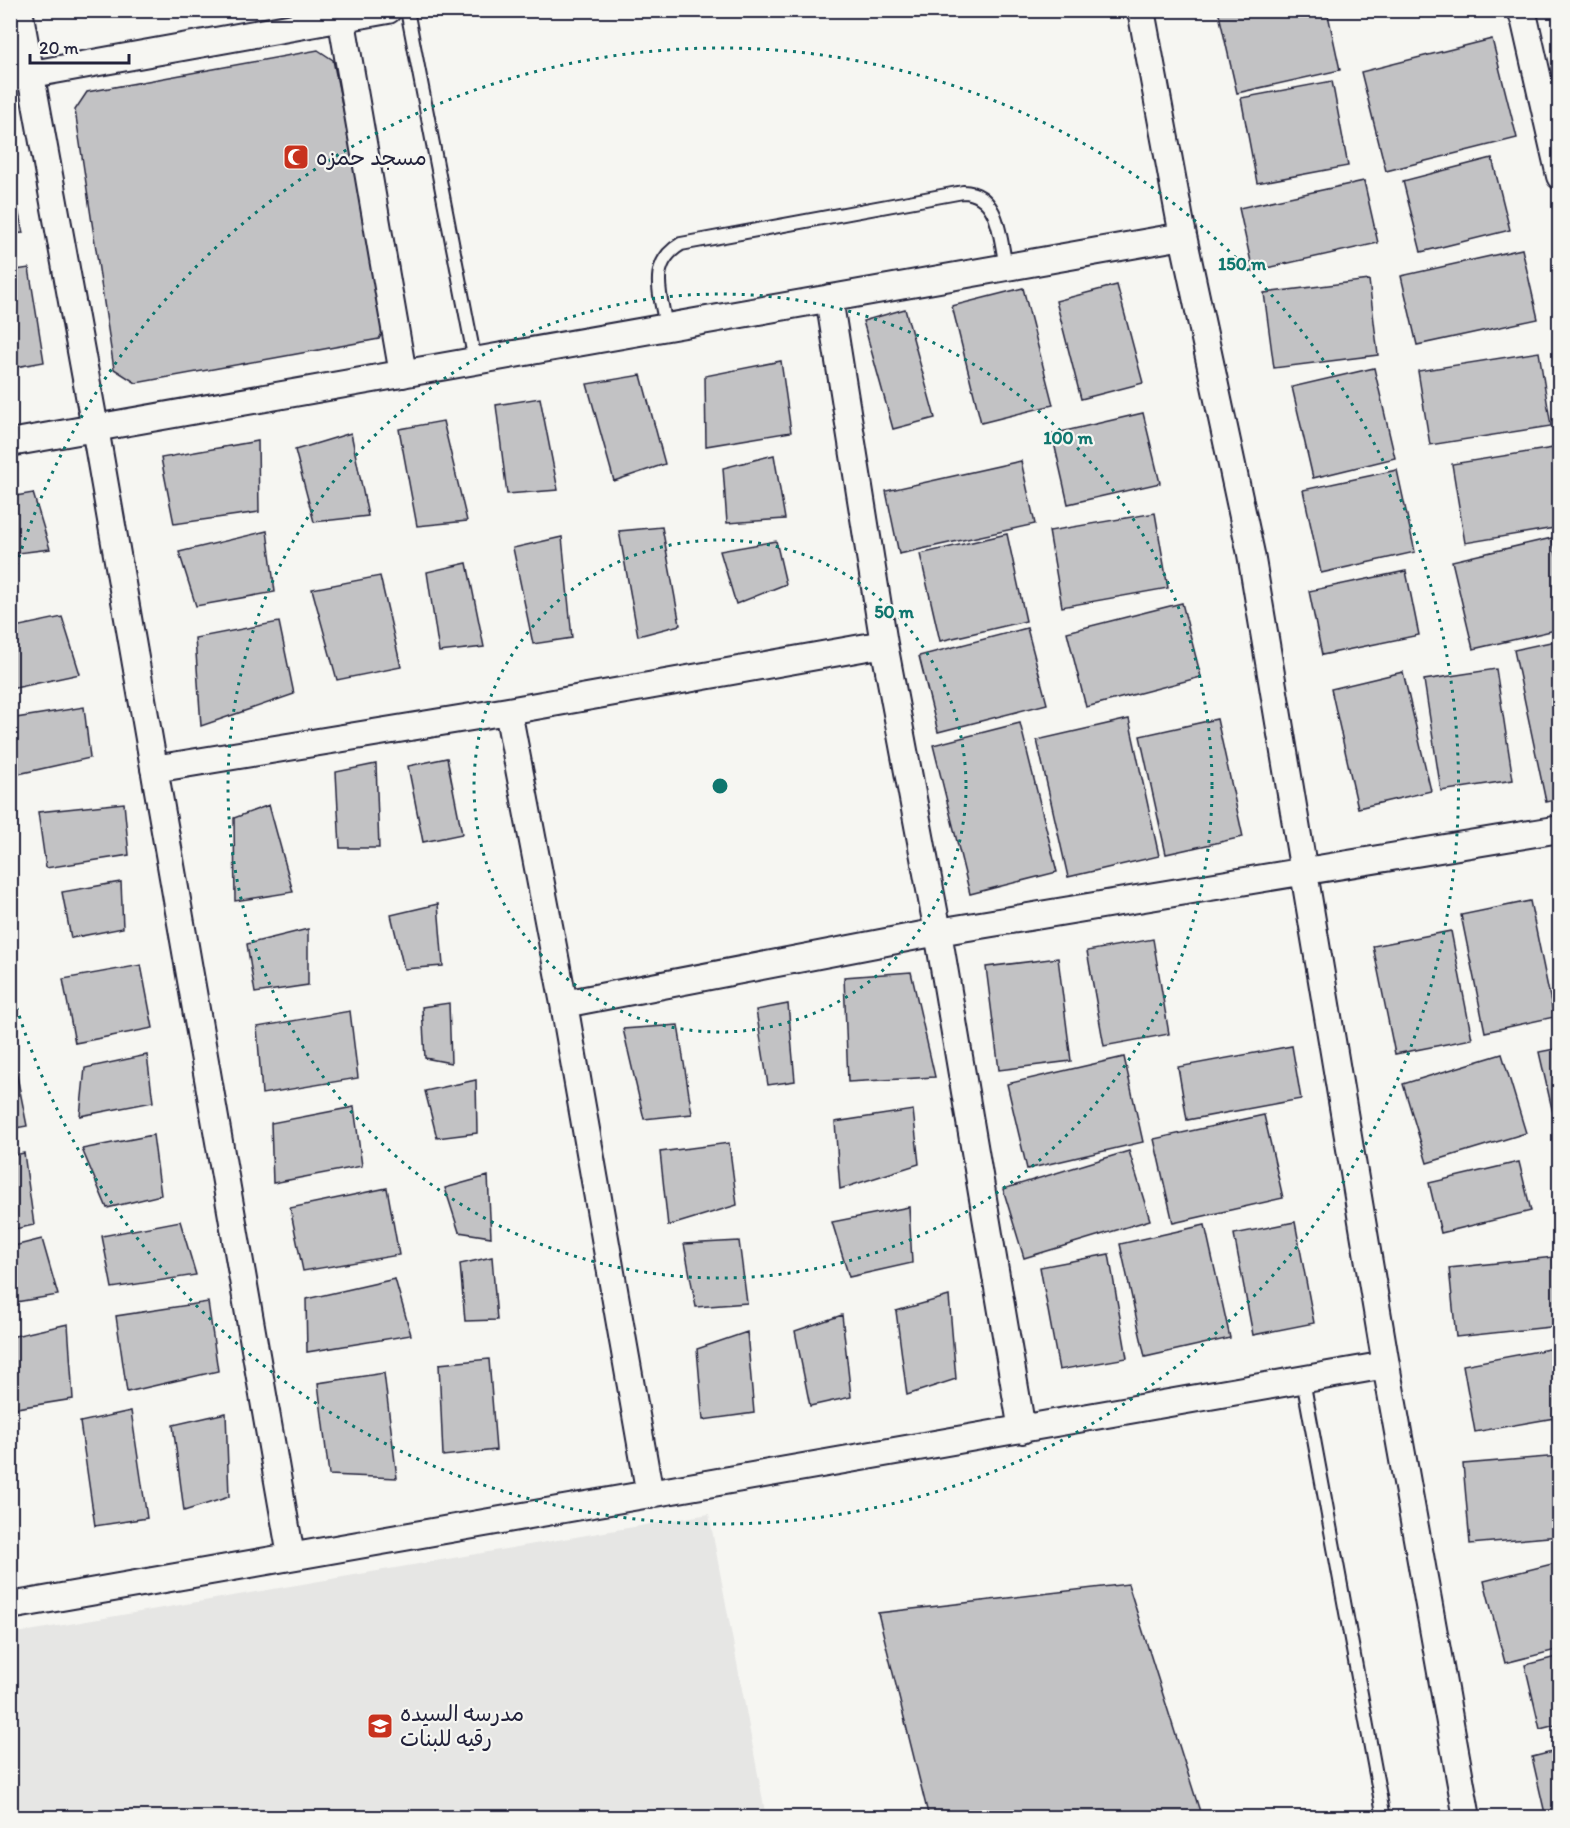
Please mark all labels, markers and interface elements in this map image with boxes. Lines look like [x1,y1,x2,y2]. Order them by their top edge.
scale bar [30,27,129,65]
text: 20 m [39,37,79,59]
mosque icon: مسجد حمزه [281,142,311,172]
place label: مسجد حمزه [316,144,427,171]
text: 150 m [1218,253,1267,275]
text: 100 m [1043,427,1094,449]
text: 50 m [874,601,915,623]
centre of rings [710,776,730,796]
place label: مدرسه السيده رقيه للبنات [400,1700,524,1752]
school or university icon: مدرسه السيده رقيه للبنات [365,1711,395,1741]

